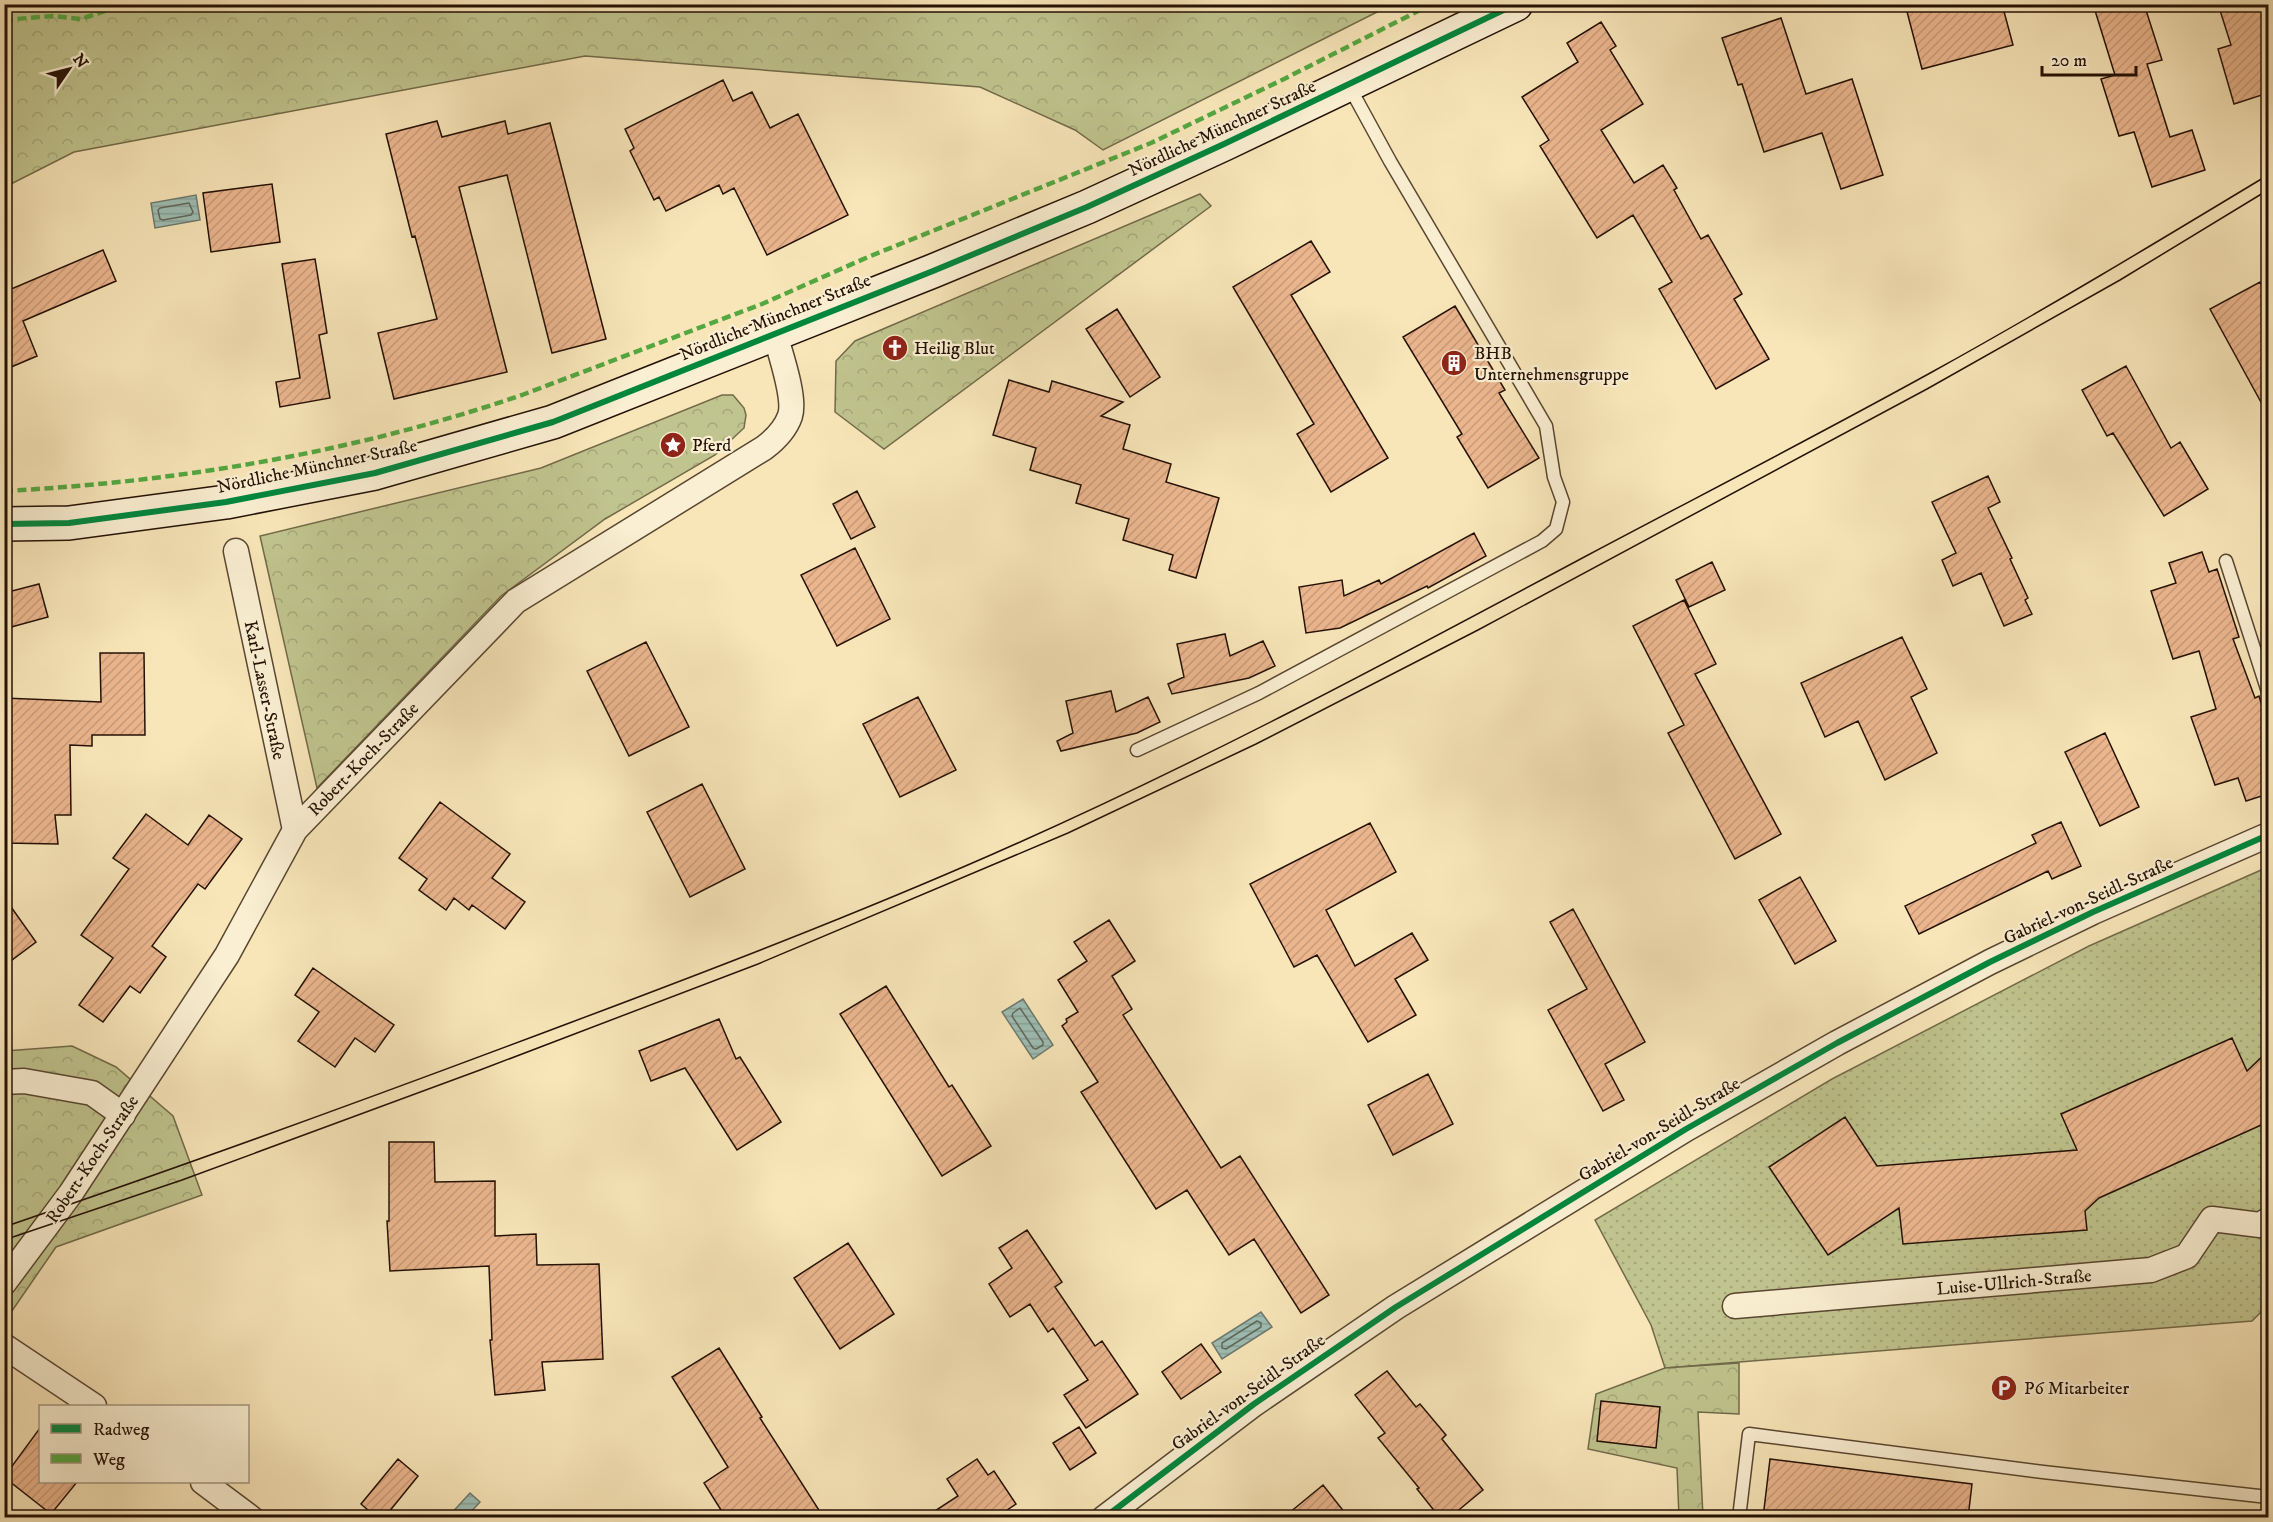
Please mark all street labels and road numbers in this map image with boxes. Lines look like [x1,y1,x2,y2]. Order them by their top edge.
street label: Nördliche Münchner Straße [1125,76,1319,182]
street label: Nördliche Münchner Straße [677,270,874,366]
street label: Nördliche Münchner Straße [215,435,419,499]
street label: Karl-Lasser-Straße [239,619,290,762]
street label: Robert-Koch-Straße [304,698,424,821]
street label: Gabriel-von-Seidl-Straße [2000,852,2177,950]
street label: Gabriel-von-Seidl-Straße [1575,1073,1744,1187]
street label: Robert-Koch-Straße [42,1091,144,1228]
street label: Luise-Ullrich-Straße [1936,1265,2093,1301]
street label: Gabriel-von-Seidl-Straße [1167,1330,1330,1456]

